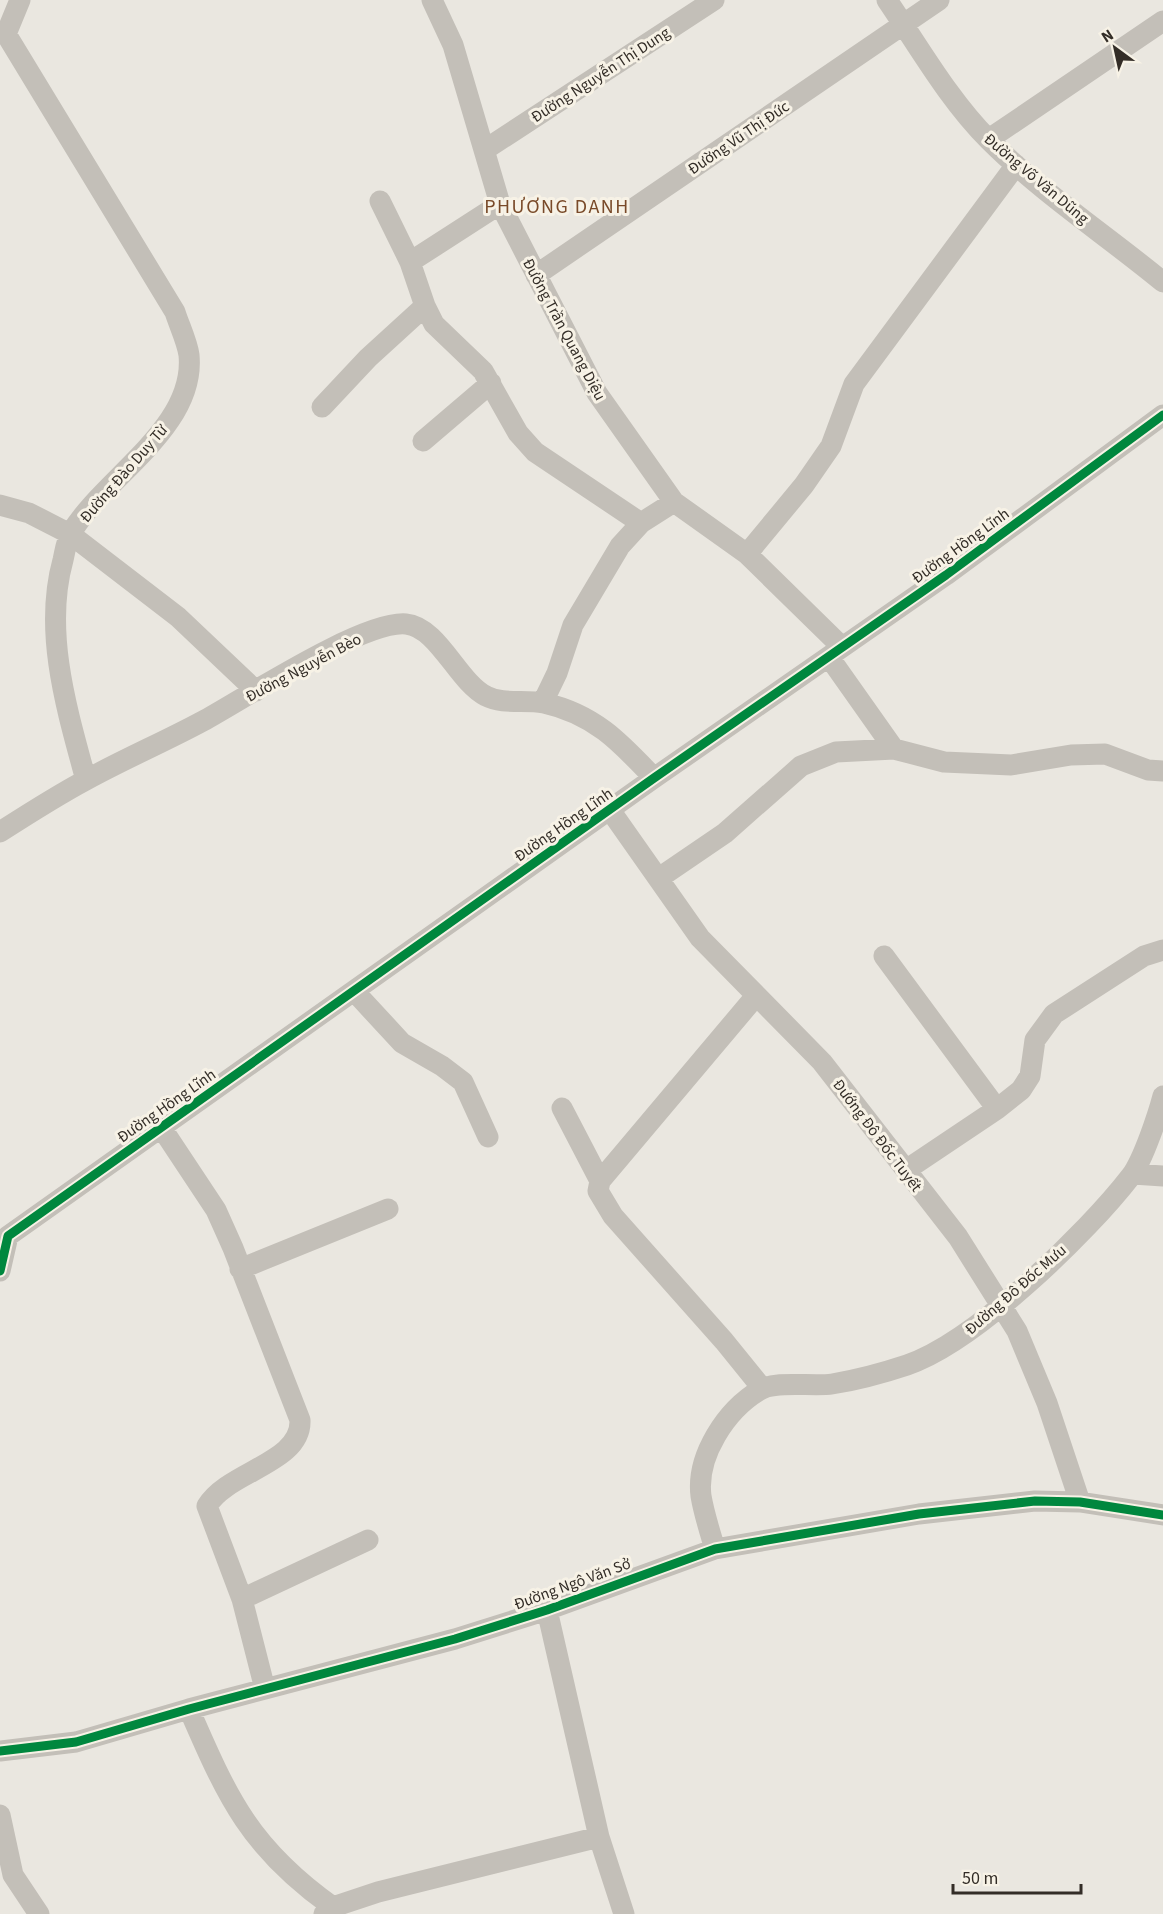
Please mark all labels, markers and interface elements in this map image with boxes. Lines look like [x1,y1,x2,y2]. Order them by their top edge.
north arrow [1085,18,1145,78]
street label: Đường Nguyễn Thị Dung [527,22,674,128]
text: N [1097,24,1118,48]
street label: Đường Vũ Thị Đức [684,96,794,180]
street label: Đường Võ Văn Dũng [979,128,1093,229]
district label: PHƯƠNG DANH [484,193,630,221]
street label: Đường Trần Quang Diệu [517,254,611,405]
street label: Đường Đào Duy Từ [75,420,173,527]
street label: Đường Hồng Lĩnh [907,503,1014,589]
street label: Đường Nguyễn Bèo [242,628,365,708]
street label: Đường Hồng Lĩnh [510,783,617,867]
street label: Đường Hồng Lĩnh [113,1064,220,1148]
street label: Đướng Đô Đốc Tuyết [827,1075,927,1197]
street label: Đường Đô Đốc Mưu [960,1239,1071,1340]
street label: Đường Ngô Văn Sở [511,1553,634,1615]
scale bar [953,1857,1080,1895]
text: 50 m [962,1866,998,1891]

